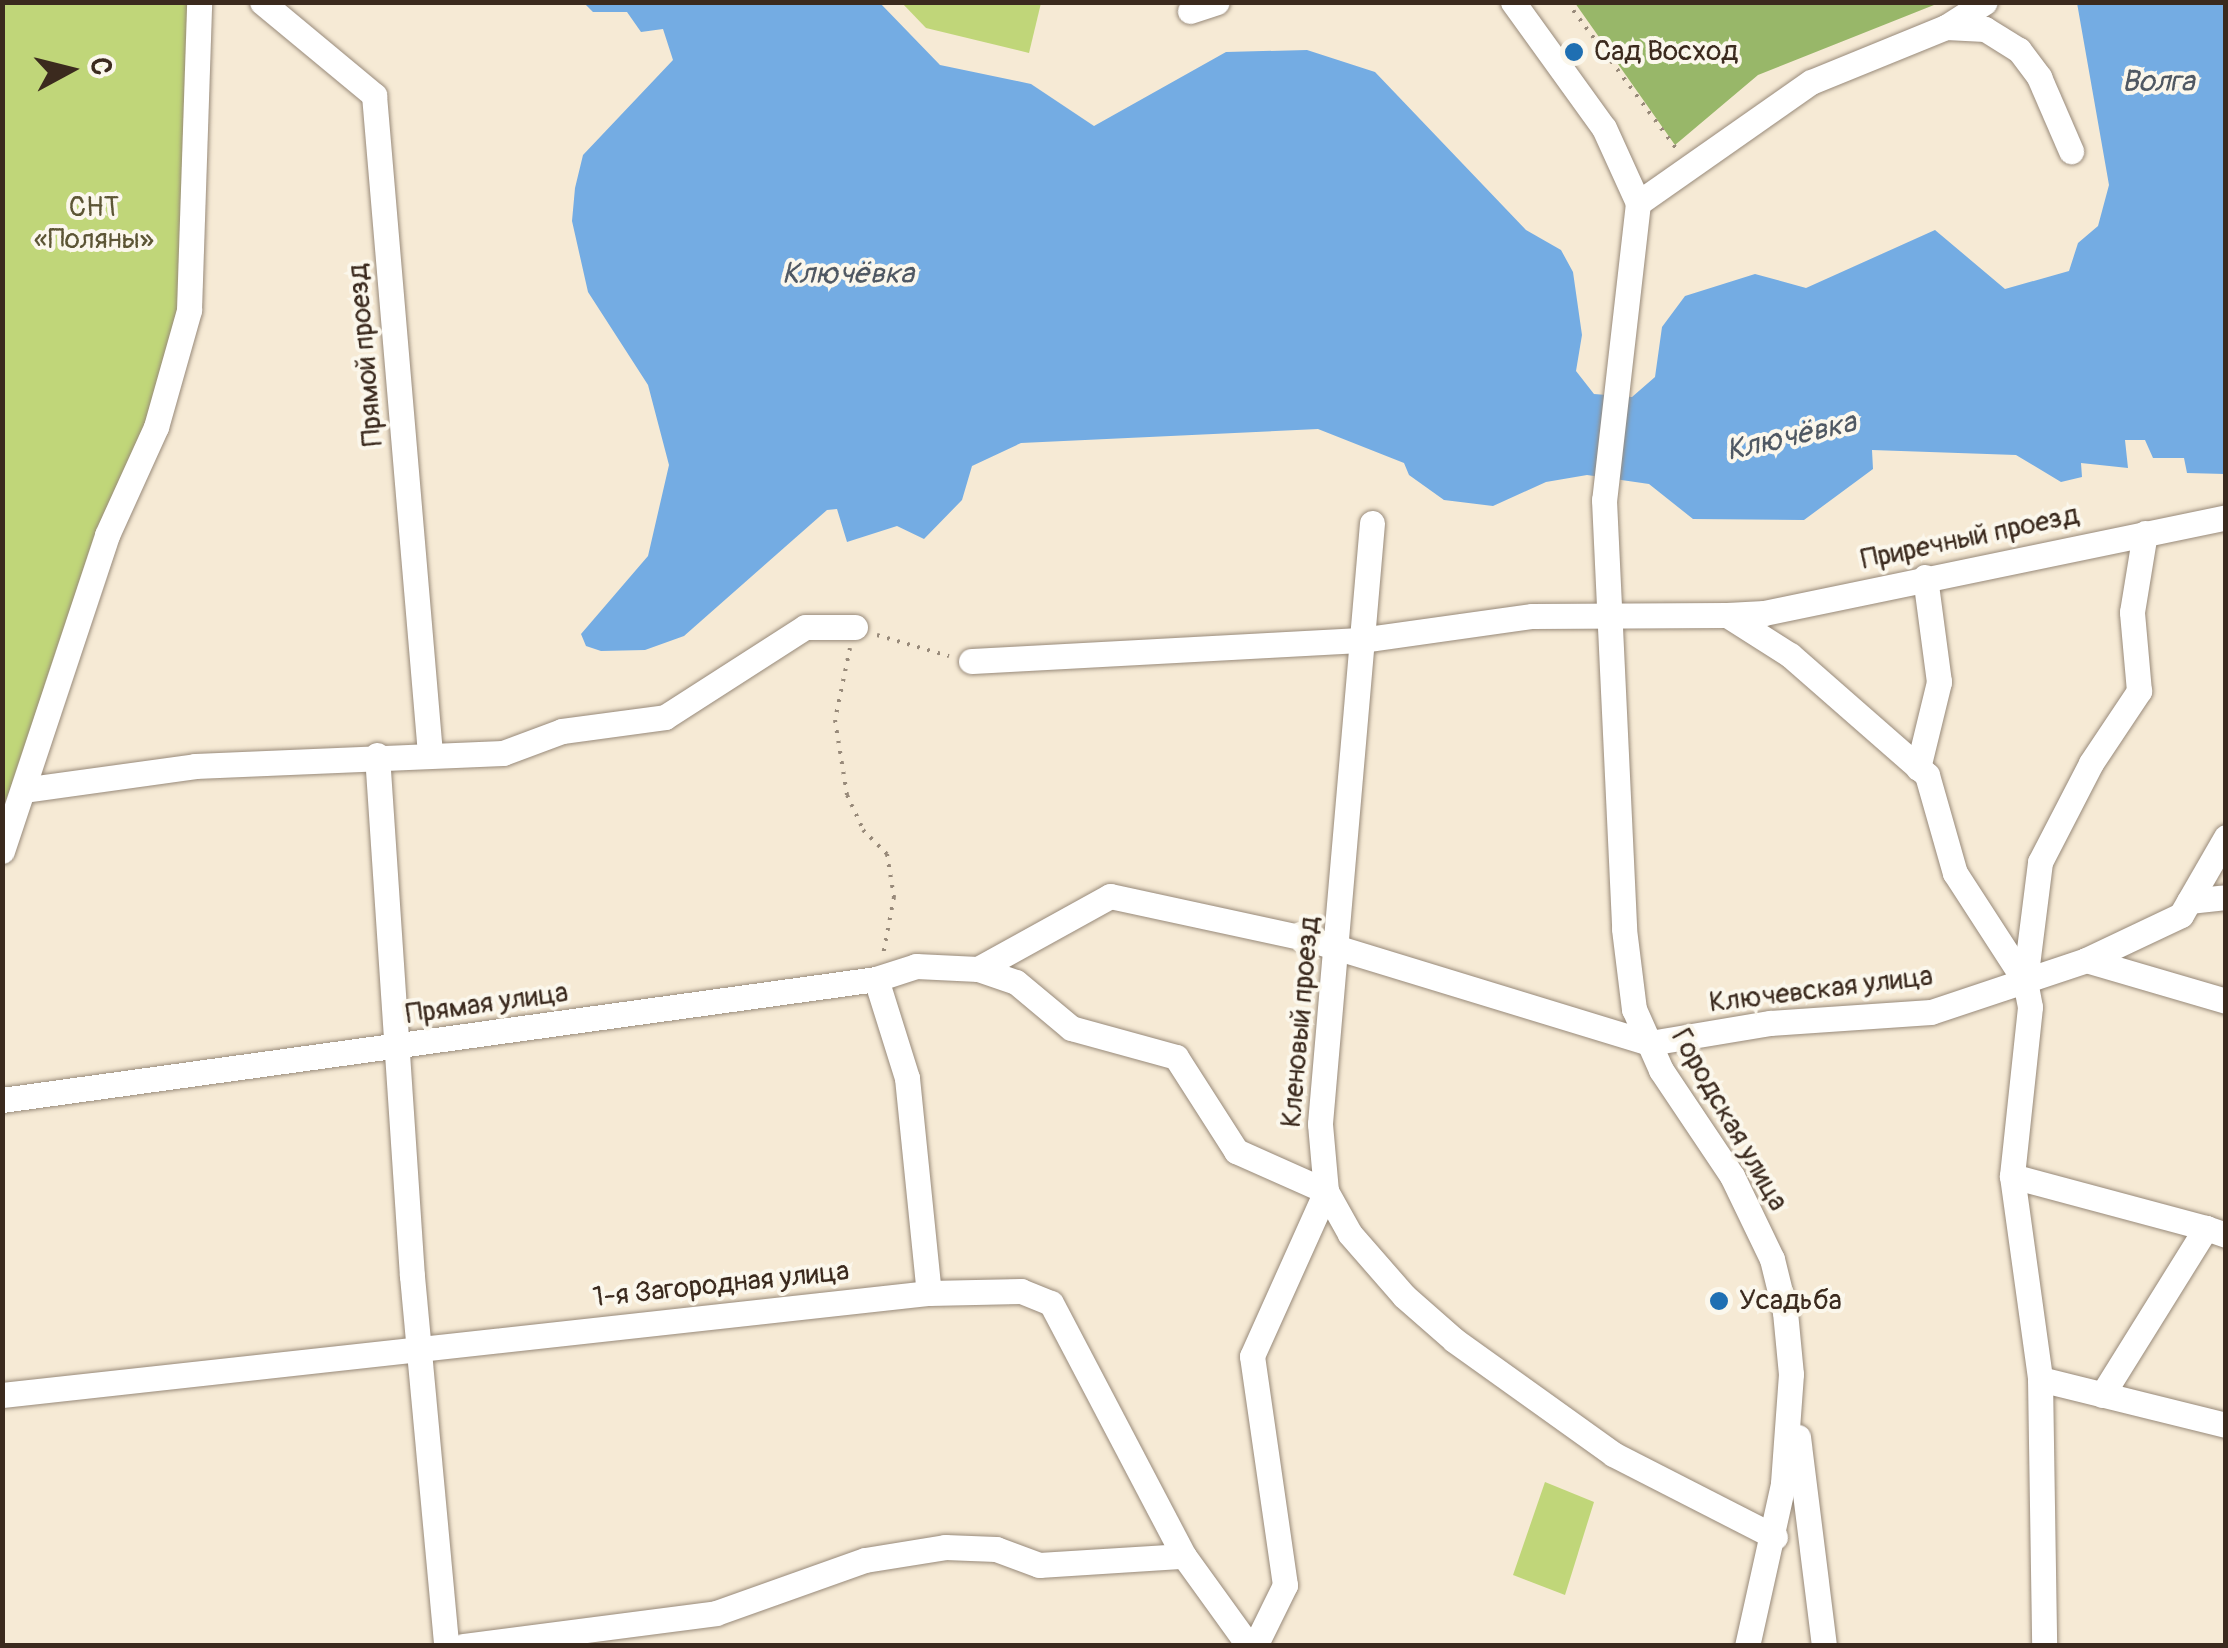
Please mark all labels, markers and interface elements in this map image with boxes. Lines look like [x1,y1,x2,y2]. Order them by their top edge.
north arrow [20,20,120,120]
place label: Сад Восход [1594,35,1738,69]
marker: Сад Восход [1563,41,1585,63]
text: С [82,56,119,77]
water label: Волга [2121,64,2195,100]
park label: СНТ «Поляны» [34,191,154,257]
water label: Ключёвка [782,256,914,292]
street label: Прямой проезд [341,262,391,448]
water label: Ключёвка [1723,405,1859,469]
street label: Приречный проезд [1858,499,2082,577]
street label: Кленовый проезд [1275,915,1327,1129]
street label: Ключевская улица [1707,960,1935,1020]
street label: Прямая улица [404,976,570,1032]
street label: Городская улица [1663,1023,1795,1217]
street label: 1-я Загородная улица [591,1255,851,1315]
place label: Усадьба [1739,1284,1842,1318]
marker: Усадьба [1708,1290,1730,1312]

